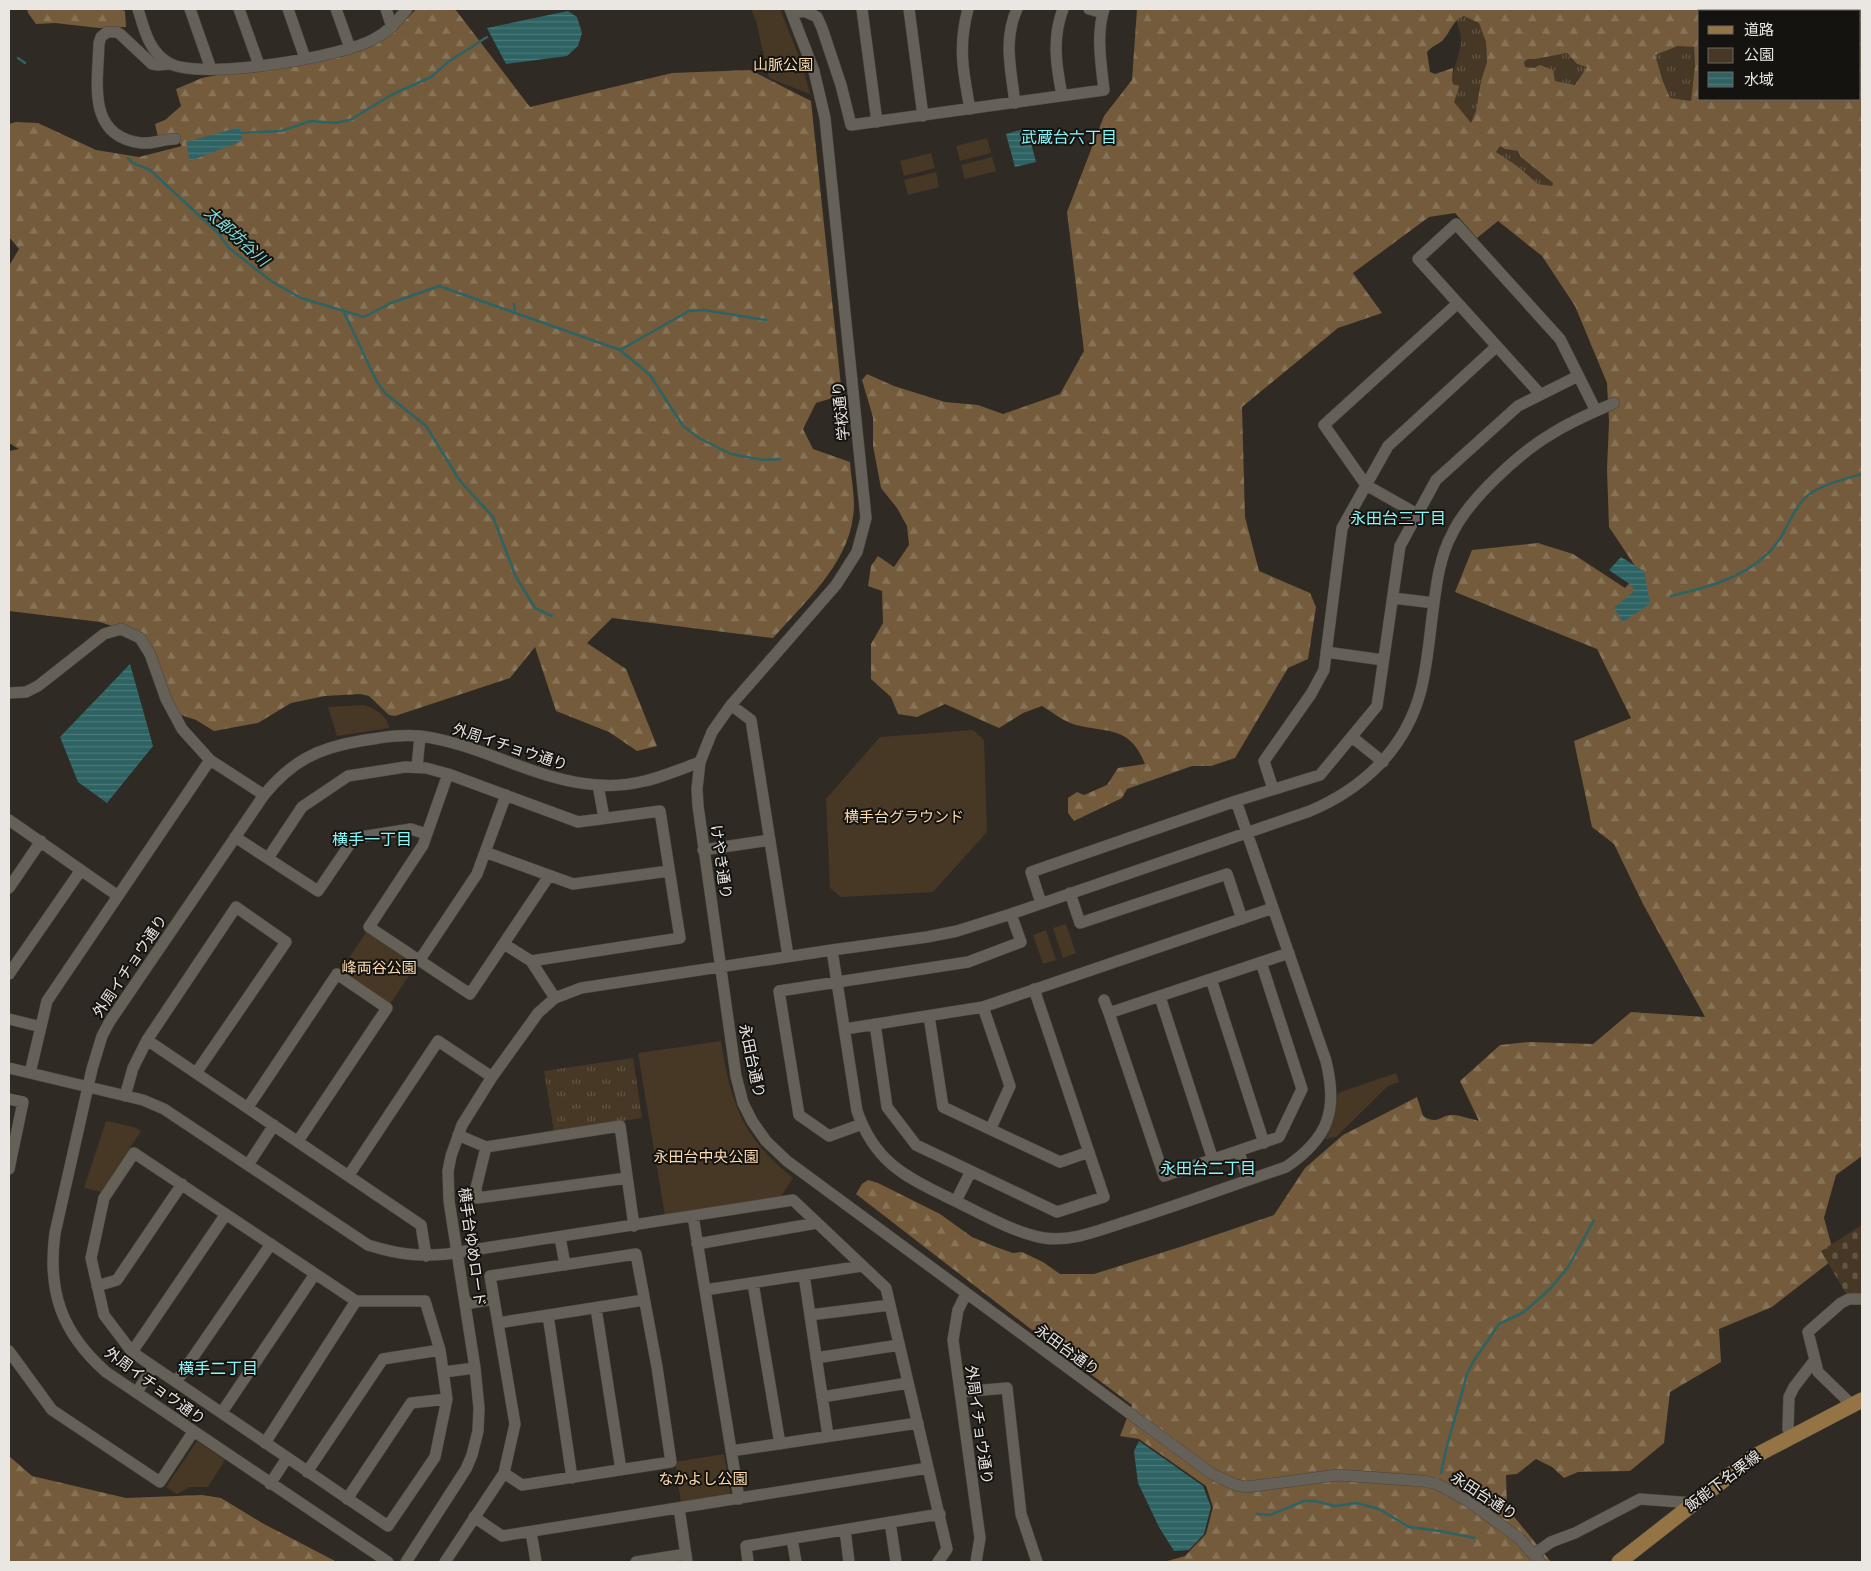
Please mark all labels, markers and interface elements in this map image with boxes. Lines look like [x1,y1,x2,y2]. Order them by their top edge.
legend [1698,10,1861,100]
text: 道路 [1744,22,1774,41]
text: 公園 [1744,47,1774,66]
park label: 山脈公園 [753,57,813,76]
text: 水域 [1744,72,1774,91]
district label: 武蔵台六丁目 [1021,129,1117,149]
water label: 太郎坊谷川 [199,203,274,273]
street label: 学校通り [830,380,855,442]
district label: 永田台三丁目 [1350,510,1446,530]
street label: 外周イチョウ通り [450,721,570,776]
park label: 横手台グラウンド [844,809,964,828]
street label: けやき通り [705,824,734,901]
district label: 横手一丁目 [332,831,412,851]
street label: 外周イチョウ通り [90,912,173,1022]
park label: 峰両谷公園 [341,959,417,979]
street label: 永田台通り [733,1023,768,1100]
park label: 永田台中央公園 [653,1149,759,1168]
district label: 永田台二丁目 [1160,1160,1256,1180]
street label: 横手台ゆめロード [453,1186,488,1308]
street label: 永田台通り [1030,1321,1102,1381]
street label: 外周イチョウ通り [100,1344,208,1430]
district label: 横手二丁目 [178,1360,258,1380]
street label: 外周イチョウ通り [960,1364,995,1486]
street label: 飯能下名栗線 [1682,1447,1766,1517]
street label: 永田台通り [1447,1469,1520,1526]
park label: なかよし公園 [658,1471,748,1490]

